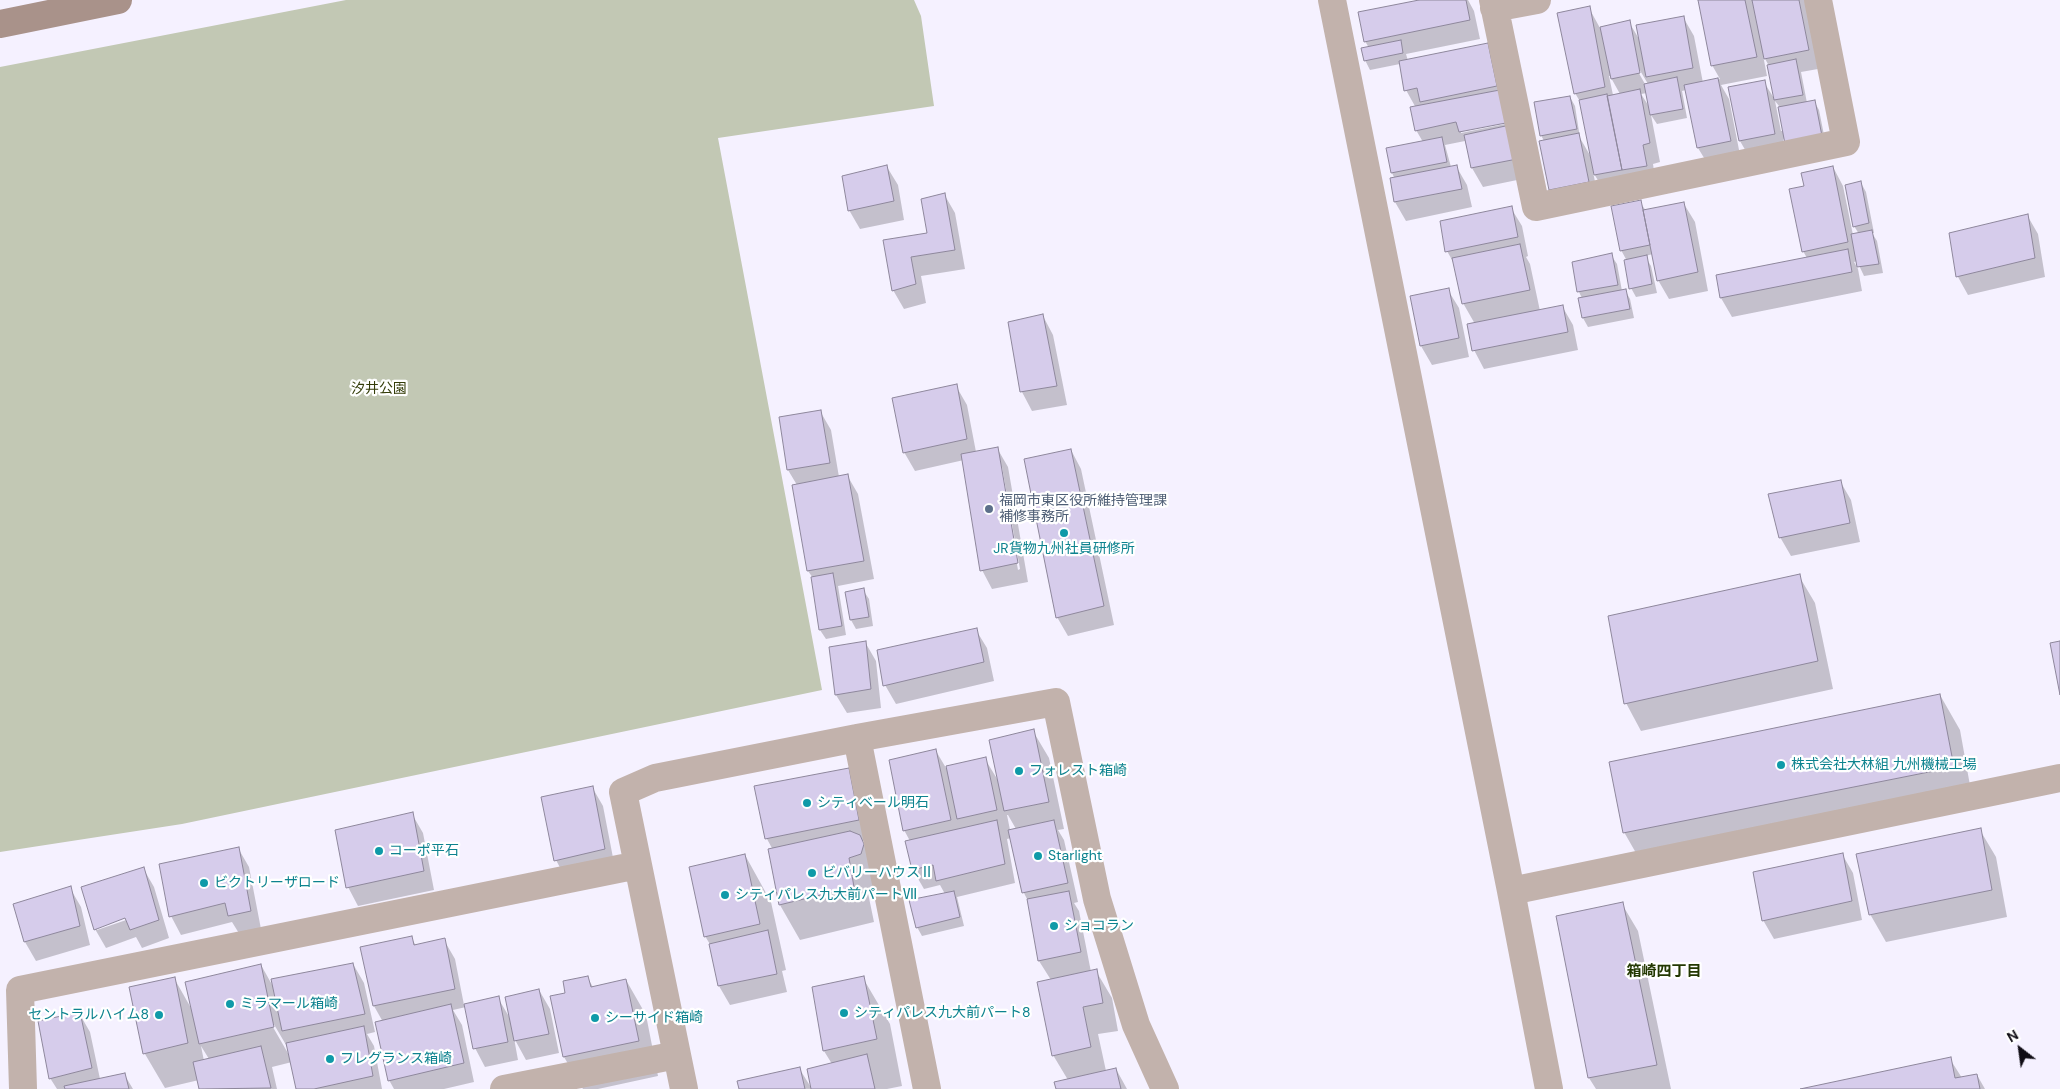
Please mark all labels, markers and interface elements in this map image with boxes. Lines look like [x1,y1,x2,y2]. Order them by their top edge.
park label: 汐井公園 [351,381,407,397]
place label: 福岡市東区役所維持管理課 補修事務所 [999,493,1167,526]
marker: 福岡市東区役所維持管理課 補修事務所 [983,503,995,515]
marker: JR貨物九州社員研修所 [1058,527,1070,539]
place label: JR貨物九州社員研修所 [993,541,1135,557]
place label: 株式会社大林組 九州機械工場 [1791,757,1977,773]
marker: 株式会社大林組 九州機械工場 [1775,759,1787,771]
place label: フォレスト箱崎 [1029,763,1127,779]
marker: フォレスト箱崎 [1013,765,1025,777]
place label: シティベール明石 [817,795,929,811]
marker: シティベール明石 [801,797,813,809]
place label: コーポ平石 [389,843,459,859]
marker: コーポ平石 [373,845,385,857]
place label: Starlight [1048,848,1102,864]
marker: Starlight [1032,850,1044,862]
place label: ビバリーハウスⅡ [822,865,934,881]
marker: ビバリーハウスⅡ [806,867,818,879]
place label: ビクトリーザロード [214,875,340,891]
marker: ビクトリーザロード [198,877,210,889]
place label: シティパレス九大前パートⅦ [735,887,917,903]
marker: シティパレス九大前パートⅦ [719,889,731,901]
place label: ショコラン [1064,918,1134,934]
marker: ショコラン [1048,920,1060,932]
district label: 箱崎四丁目 [1627,963,1701,981]
place label: ミラマール箱崎 [240,996,338,1012]
marker: ミラマール箱崎 [224,998,236,1010]
place label: シティパレス九大前パート8 [854,1005,1031,1021]
place label: セントラルハイム8 [28,1007,149,1023]
marker: シティパレス九大前パート8 [838,1007,850,1019]
marker: セントラルハイム8 [153,1009,165,1021]
place label: シーサイド箱崎 [605,1010,703,1026]
marker: シーサイド箱崎 [589,1012,601,1024]
north arrow [1995,1024,2045,1074]
text: N [2004,1026,2021,1046]
place label: フレグランス箱崎 [340,1051,452,1067]
marker: フレグランス箱崎 [324,1053,336,1065]

